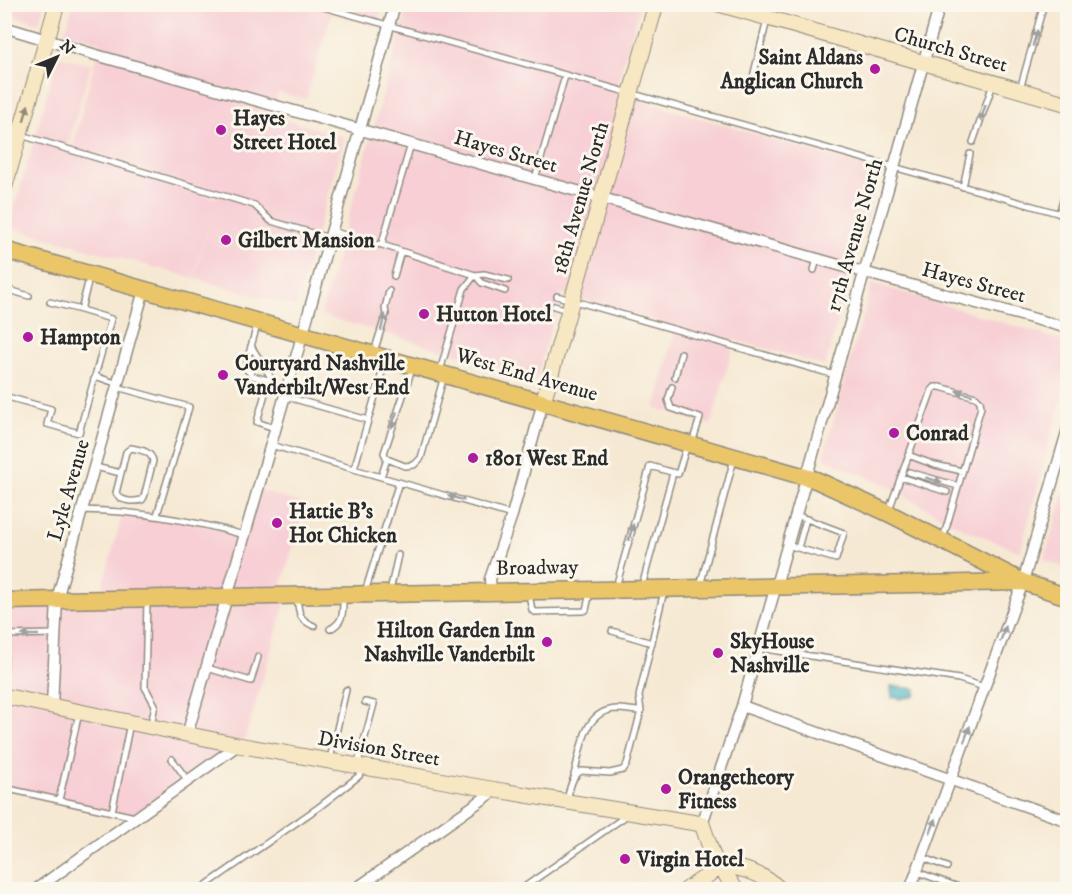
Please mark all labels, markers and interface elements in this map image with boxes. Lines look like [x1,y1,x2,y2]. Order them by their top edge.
street label: Church Street [891,21,1011,79]
north arrow [27,27,87,87]
one-way arrow [1031,29,1040,47]
text: N [55,36,79,59]
place label: Saint Aldans Anglican Church [719,45,864,95]
marker: Saint Aldans Anglican Church [868,62,882,76]
one-way arrow [22,104,31,122]
one-way arrow [978,104,988,122]
place label: Hayes Street Hotel [233,106,337,156]
street label: 18th Avenue North [547,119,615,278]
marker: Hayes Street Hotel [214,123,228,137]
street label: Hayes Street [451,125,561,179]
street label: 17th Avenue North [821,155,889,315]
place label: Gilbert Mansion [238,228,376,254]
marker: Gilbert Mansion [219,233,233,247]
street label: Hayes Street [919,257,1029,309]
place label: Hutton Hotel [436,302,553,328]
marker: Hutton Hotel [417,307,431,321]
one-way arrow [378,313,388,331]
place label: Hampton [40,325,122,351]
marker: Hampton [21,330,35,344]
street label: West End Avenue [452,342,601,408]
place label: Courtyard Nashville Vanderbilt/West End [234,351,410,401]
marker: Courtyard Nashville Vanderbilt/West End [216,368,230,382]
one-way arrow [955,388,973,398]
one-way arrow [389,411,399,429]
place label: Conrad [906,421,969,447]
marker: Conrad [887,426,901,440]
street label: Lyle Avenue [42,436,96,544]
place label: 1801 West End [485,446,609,472]
marker: 1801 West End [466,451,480,465]
one-way arrow [925,475,943,485]
one-way arrow [447,493,465,502]
place label: Hattie B's Hot Chicken [289,499,398,549]
marker: Hattie B's Hot Chicken [270,516,284,530]
one-way arrow [627,523,636,541]
street label: Broadway [495,554,580,582]
place label: Hilton Garden Inn Nashville Vanderbilt [364,618,536,668]
one-way arrow [999,625,1009,643]
place label: SkyHouse Nashville [730,629,815,679]
one-way arrow [21,630,40,639]
marker: Hilton Garden Inn Nashville Vanderbilt [540,635,554,649]
marker: SkyHouse Nashville [711,646,725,660]
street label: Division Street [316,725,442,773]
one-way arrow [962,725,972,743]
place label: Orangetheory Fitness [678,765,795,815]
marker: Orangetheory Fitness [659,782,673,796]
one-way arrow [929,817,938,835]
place label: Virgin Hotel [636,847,744,873]
marker: Virgin Hotel [618,852,632,866]

